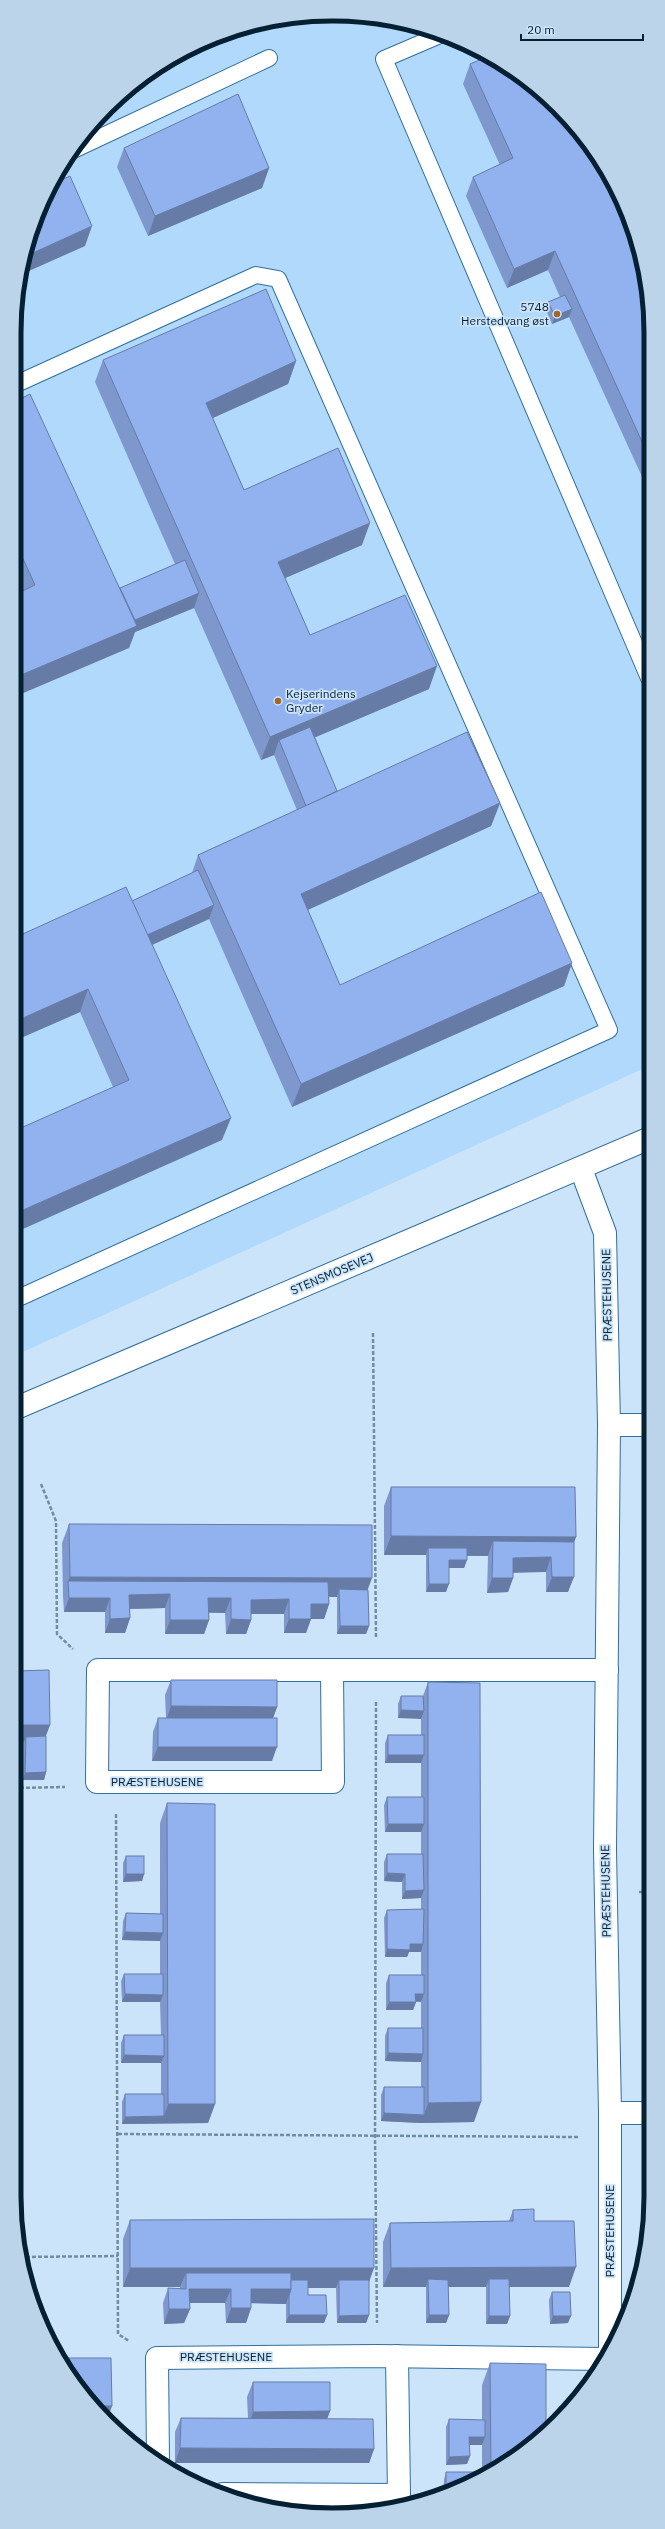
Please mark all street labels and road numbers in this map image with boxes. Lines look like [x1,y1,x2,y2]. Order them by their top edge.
street label: STENSMOSEVEJ [288,1249,375,1298]
street label: PRÆSTEHUSENE [598,1249,615,1341]
street label: PRÆSTEHUSENE [111,1774,203,1789]
street label: PRÆSTEHUSENE [597,1845,614,1937]
street label: PRÆSTEHUSENE [602,2185,617,2277]
street label: PRÆSTEHUSENE [180,2349,272,2364]

